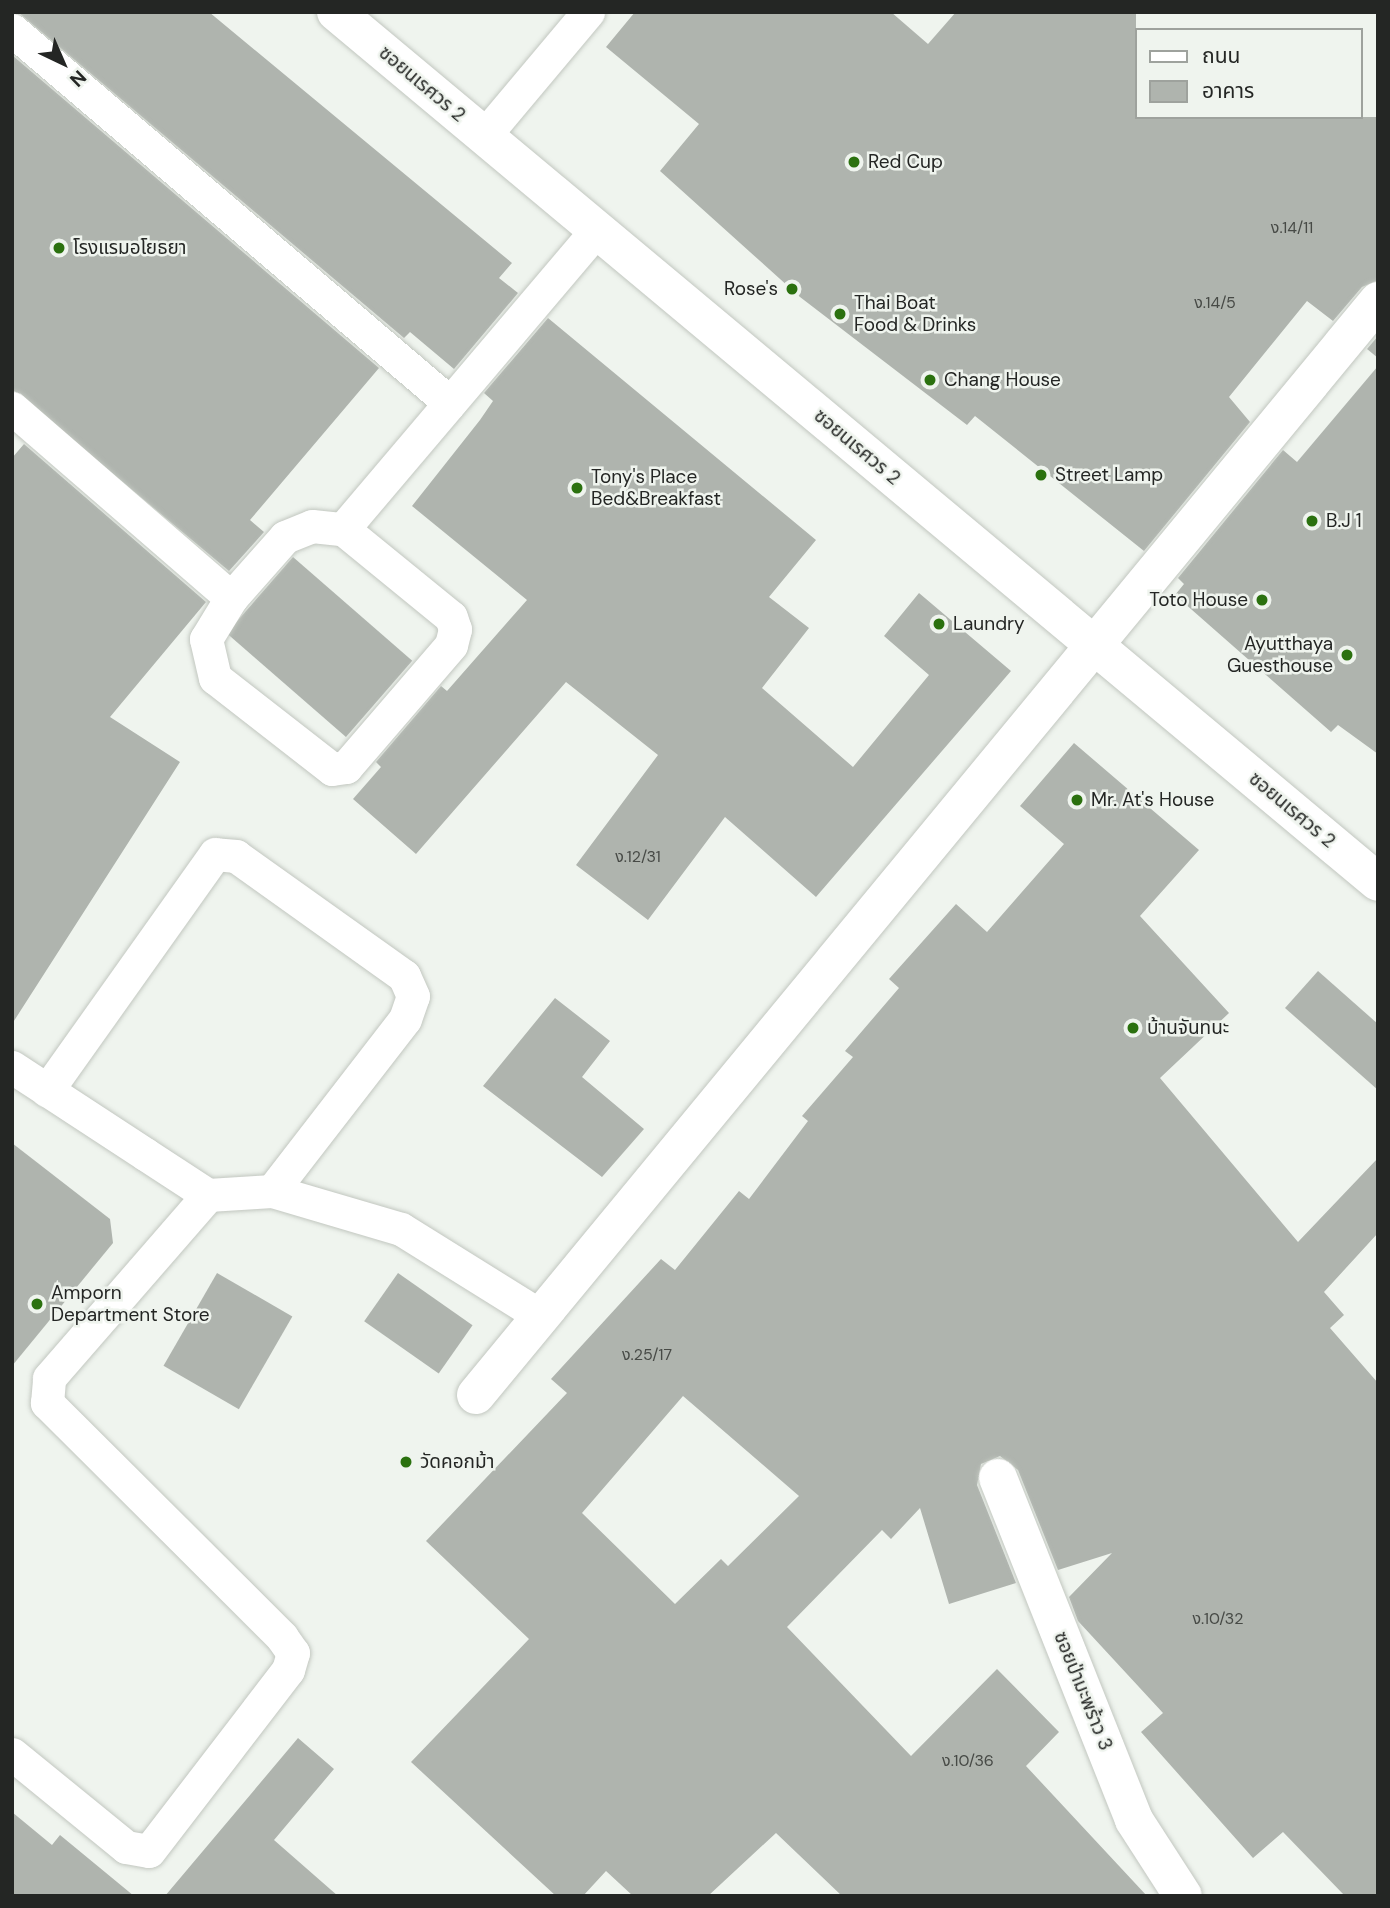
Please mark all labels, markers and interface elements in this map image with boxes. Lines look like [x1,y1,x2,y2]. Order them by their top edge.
north arrow [28,28,98,98]
legend [1134,28,1362,119]
street label: ซอยนเรศวร 2 [374,41,470,127]
text: ถนน [1202,42,1240,70]
text: N [64,65,92,92]
text: อาคาร [1202,77,1254,105]
place label: Red Cup [868,151,943,173]
marker: Red Cup [846,154,862,170]
house number: ง.14/11 [1271,218,1313,238]
place label: โรงแรมอโยธยา [73,237,186,259]
marker: โรงแรมอโยธยา [51,240,67,256]
place label: Rose's [724,278,778,300]
marker: Rose's [784,281,800,297]
place label: Thai Boat Food & Drinks [854,292,976,336]
house number: ง.14/5 [1194,293,1236,313]
marker: Thai Boat Food & Drinks [832,306,848,322]
place label: Chang House [944,369,1061,391]
marker: Chang House [922,372,938,388]
street label: ซอยนเรศวร 2 [809,404,905,490]
place label: Street Lamp [1055,464,1163,486]
place label: Tony's Place Bed&Breakfast [591,466,721,510]
marker: Street Lamp [1033,467,1049,483]
marker: Tony's Place Bed&Breakfast [569,480,585,496]
place label: B.J 1 [1326,510,1362,532]
marker: B.J 1 [1304,513,1320,529]
place label: Toto House [1149,589,1248,611]
marker: Toto House [1254,592,1270,608]
place label: Laundry [953,613,1025,635]
marker: Laundry [931,616,947,632]
place label: Ayutthaya Guesthouse [1227,633,1333,677]
marker: Ayutthaya Guesthouse [1339,647,1355,663]
street label: ซอยนเรศวร 2 [1244,767,1340,853]
place label: Mr. At's House [1091,789,1214,811]
marker: Mr. At's House [1069,792,1085,808]
house number: ง.12/31 [615,847,661,867]
place label: บ้านจันทนะ [1147,1017,1229,1039]
marker: บ้านจันทนะ [1125,1020,1141,1036]
place label: Amporn Department Store [51,1282,210,1326]
marker: Amporn Department Store [29,1296,45,1312]
house number: ง.25/17 [622,1345,672,1365]
place label: วัดคอกม้า [420,1451,494,1473]
marker: วัดคอกม้า [398,1454,414,1470]
house number: ง.10/32 [1192,1609,1244,1629]
street label: ซอยป่ามะพร้าว 3 [1049,1628,1117,1754]
house number: ง.10/36 [942,1751,994,1771]

